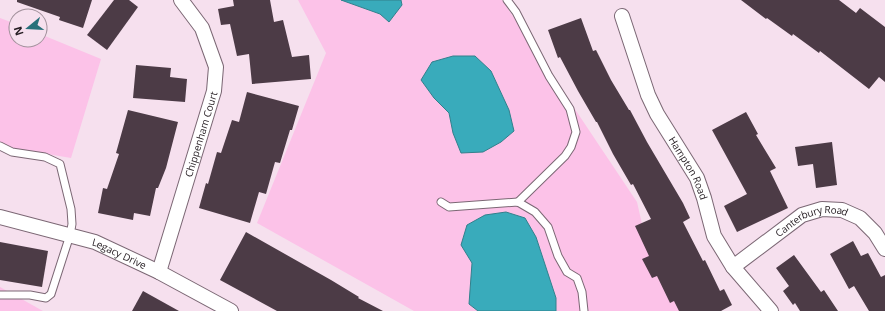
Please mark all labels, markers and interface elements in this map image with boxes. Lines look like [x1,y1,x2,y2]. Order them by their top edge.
north arrow [8,8,48,48]
text: N [9,25,27,38]
street label: Chippenham Court [181,89,221,179]
street label: Hampton Road [666,134,711,202]
street label: Canterbury Road [772,202,851,240]
street label: Legacy Drive [91,235,149,272]

